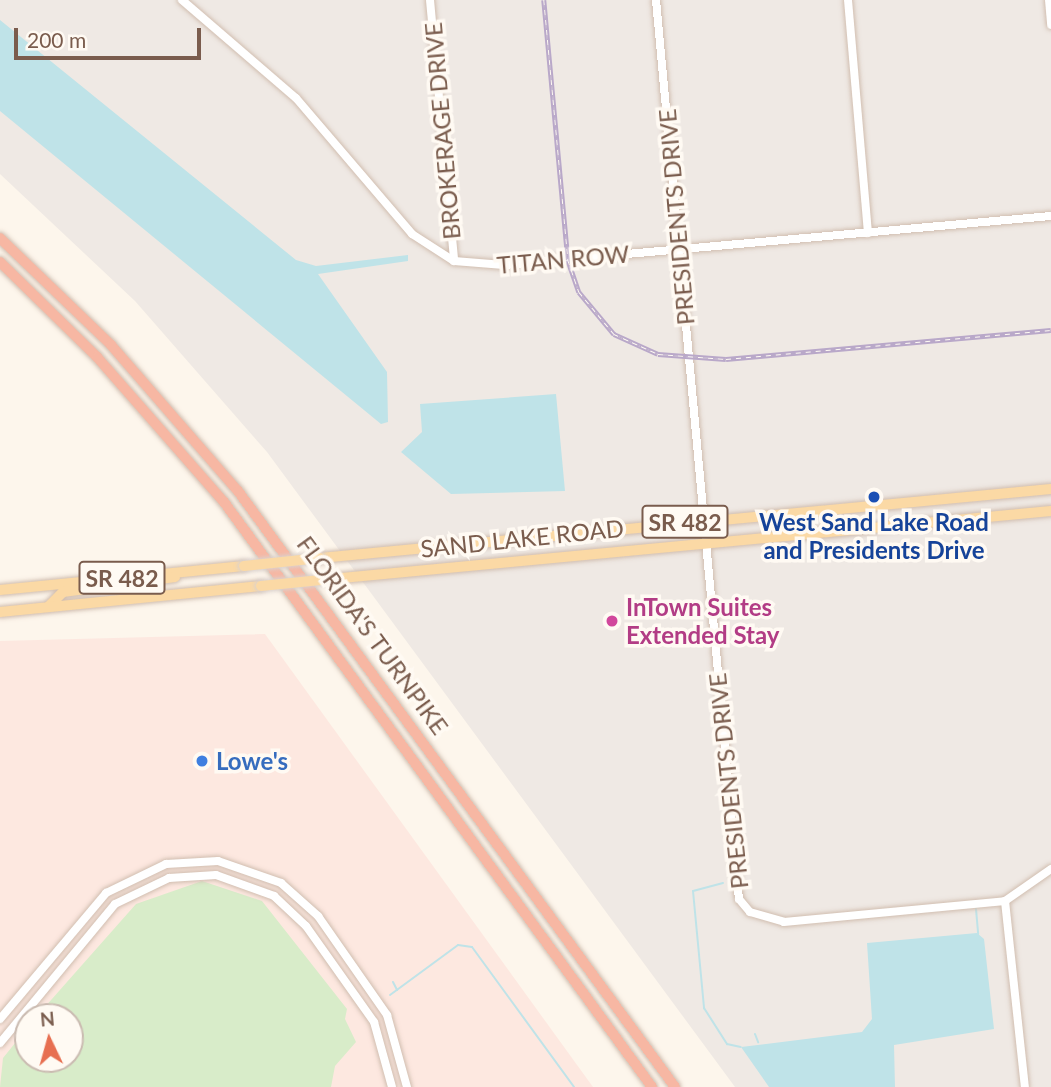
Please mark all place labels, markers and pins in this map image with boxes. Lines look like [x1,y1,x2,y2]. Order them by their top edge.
marker: West Sand Lake Road and Presidents Drive [866,489,882,505]
place label: West Sand Lake Road and Presidents Drive [759,508,989,564]
place label: InTown Suites Extended Stay [626,593,779,649]
marker: InTown Suites Extended Stay [604,613,620,629]
place label: Lowe's [216,747,288,775]
marker: Lowe's [194,753,210,769]

